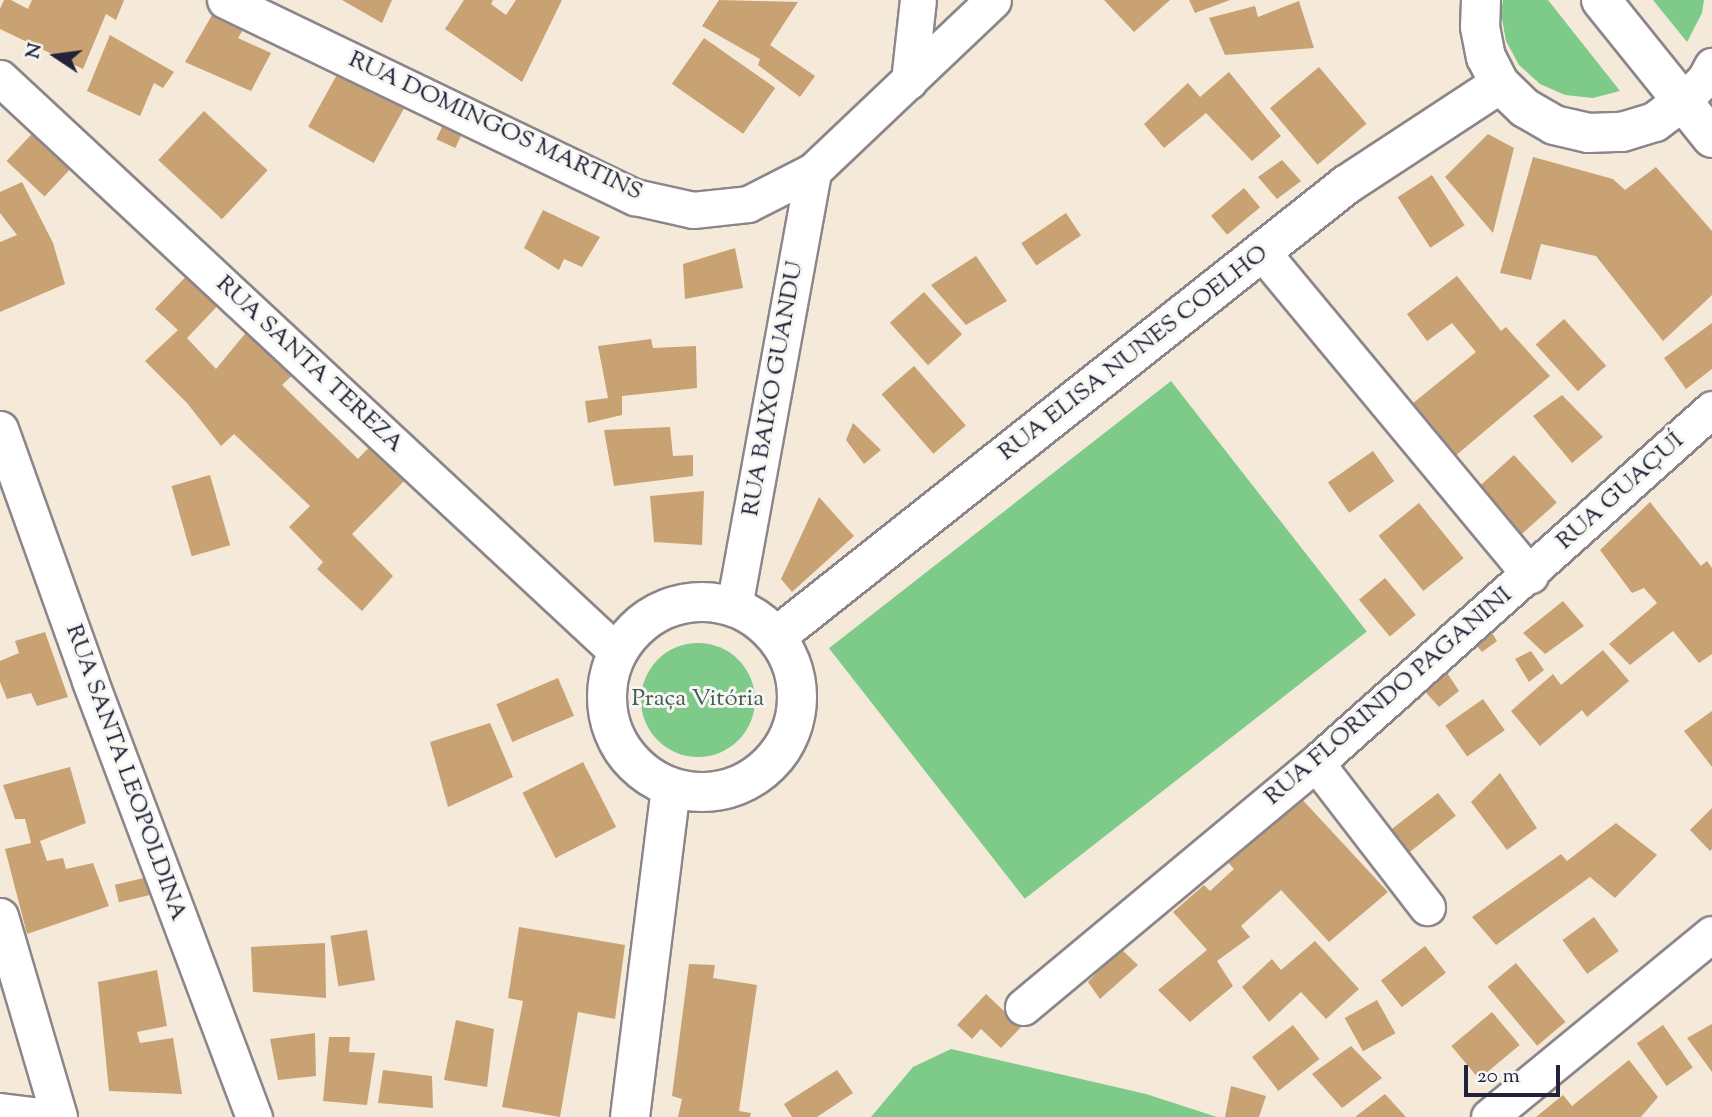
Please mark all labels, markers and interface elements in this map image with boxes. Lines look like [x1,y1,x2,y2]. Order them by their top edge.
north arrow [21,21,91,91]
text: N [20,41,50,62]
street label: RUA DOMINGOS MARTINS [343,46,647,208]
street label: RUA ELISA NUNES COELHO [994,240,1274,468]
street label: RUA BAIXO GUANDU [737,259,811,519]
street label: RUA SANTA TEREZA [209,270,409,460]
street label: RUA GUAÇUÍ [1551,427,1691,557]
street label: RUA FLORINDO PAGANINI [1259,582,1519,812]
street label: RUA SANTA LEOPOLDINA [58,621,192,925]
park label: Praça Vitória [632,686,764,714]
scale bar [1467,1050,1563,1094]
text: 20 m [1477,1062,1520,1092]

